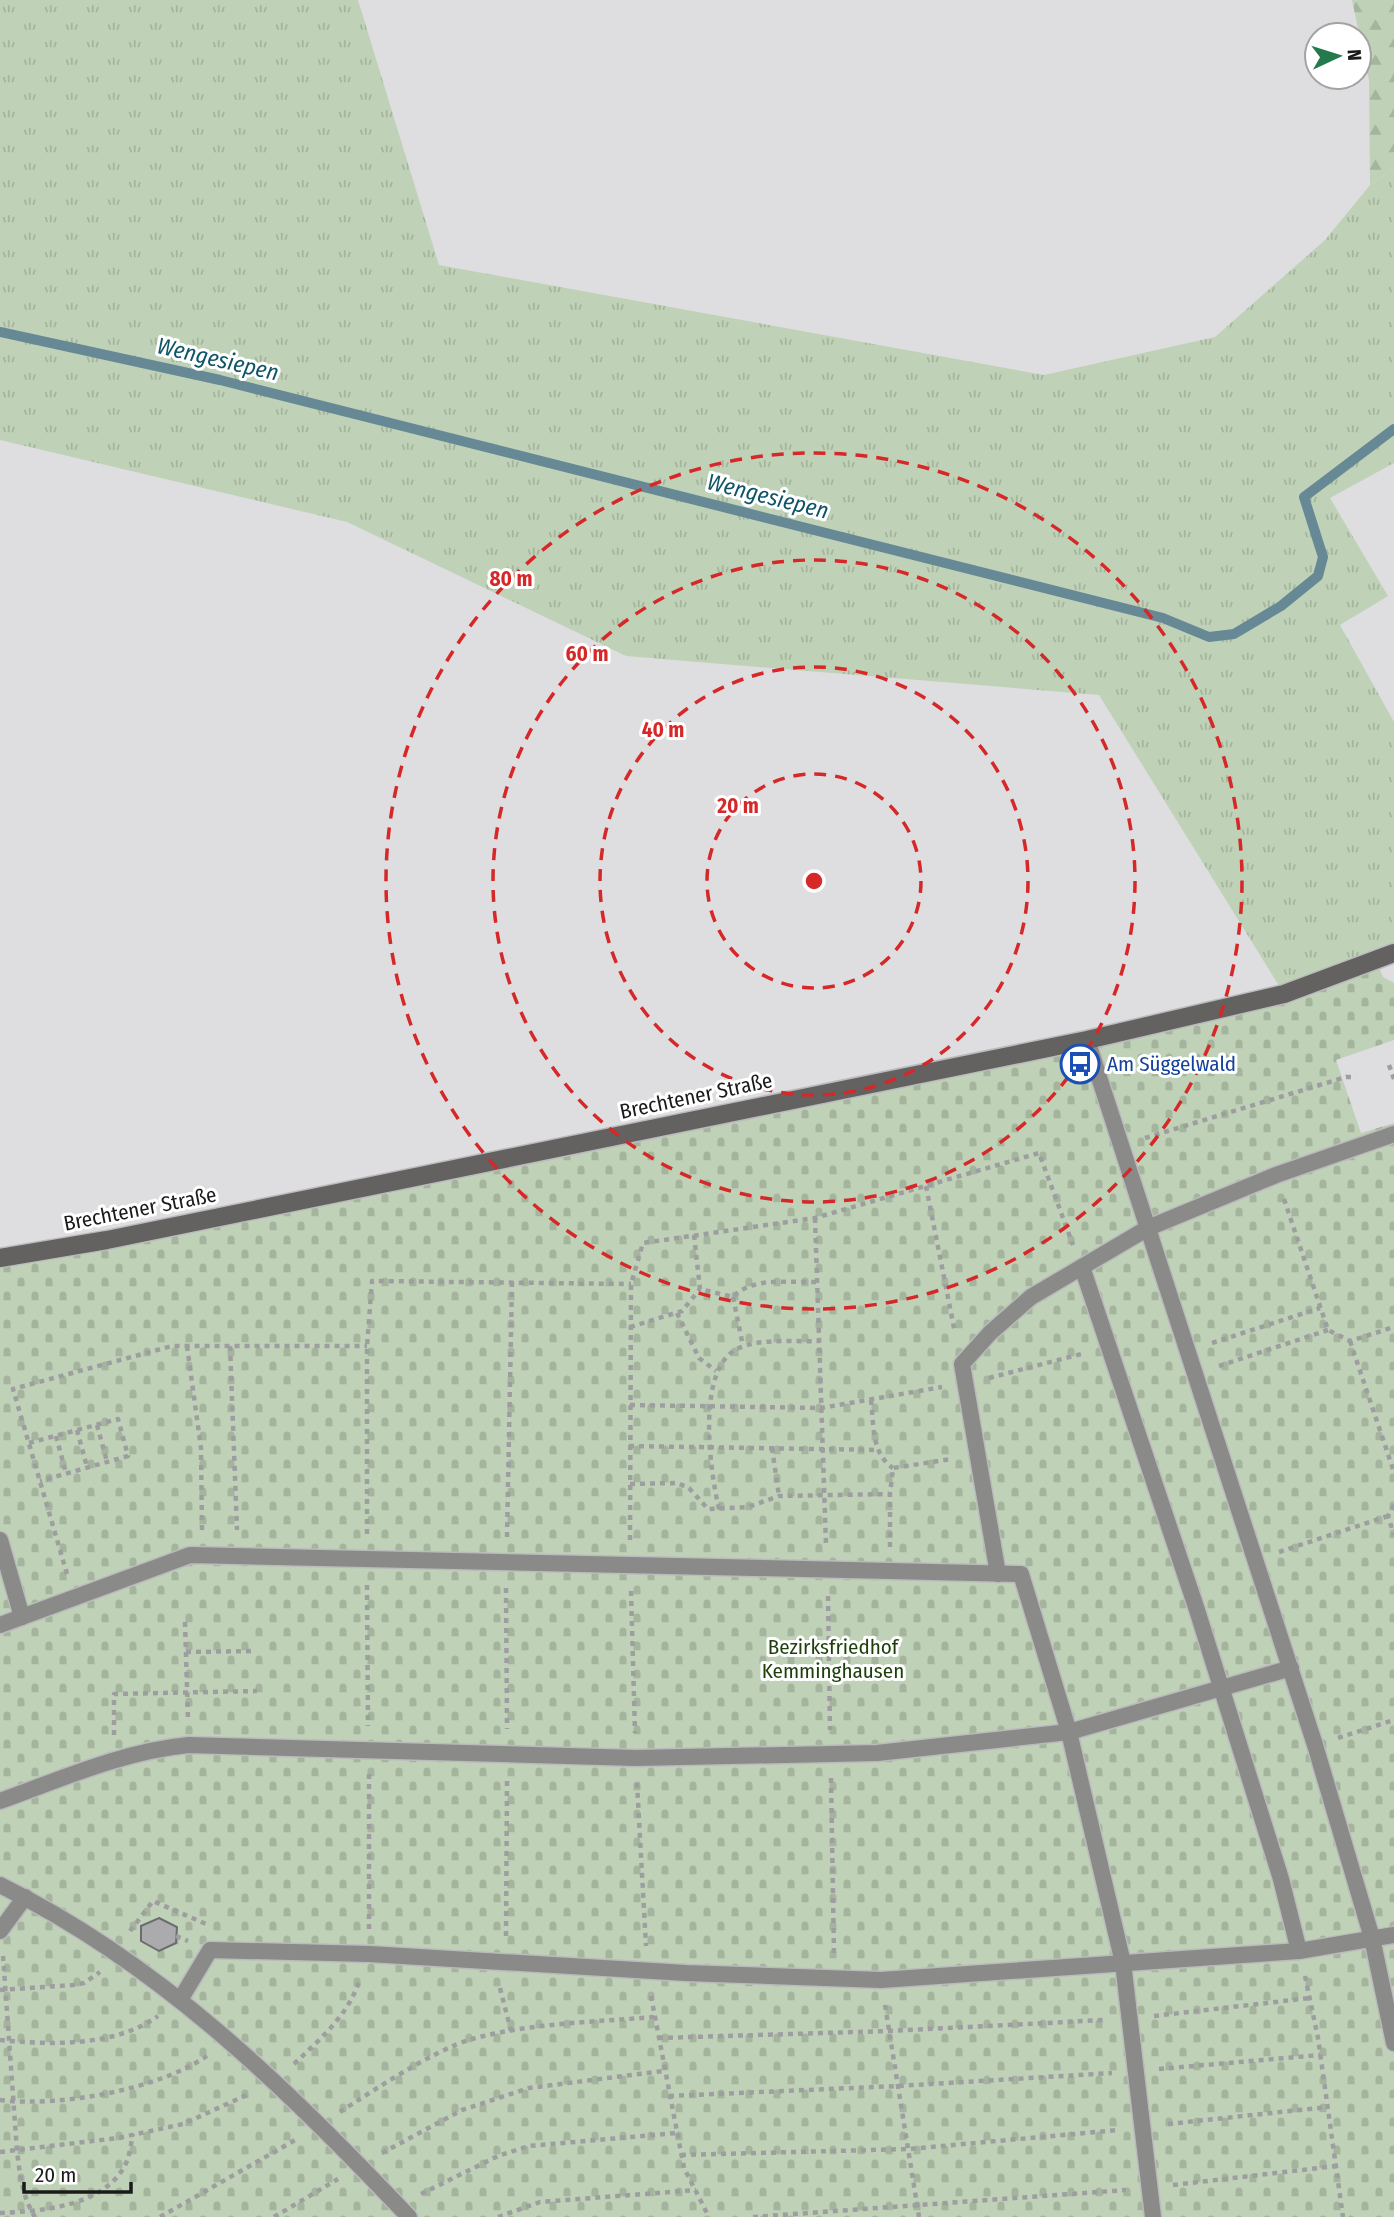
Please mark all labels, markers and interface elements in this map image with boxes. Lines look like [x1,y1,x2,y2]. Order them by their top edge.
north arrow [1303,21,1373,91]
text: N [1343,48,1366,61]
water label: Wengesiepen [154,331,282,387]
water label: Wengesiepen [704,467,832,525]
text: 80 m [490,566,532,592]
text: 60 m [566,641,608,667]
text: 40 m [642,717,684,743]
text: 20 m [716,793,759,819]
centre of rings [802,869,826,893]
bus stop icon: Am Süggelwald [1059,1043,1101,1085]
place label: Am Süggelwald [1107,1051,1236,1077]
street label: Brechtener Straße [617,1067,775,1125]
street label: Brechtener Straße [61,1181,219,1237]
park label: Bezirksfriedhof Kemminghausen [762,1634,904,1684]
scale bar [24,2150,131,2194]
text: 20 m [35,2162,76,2188]

